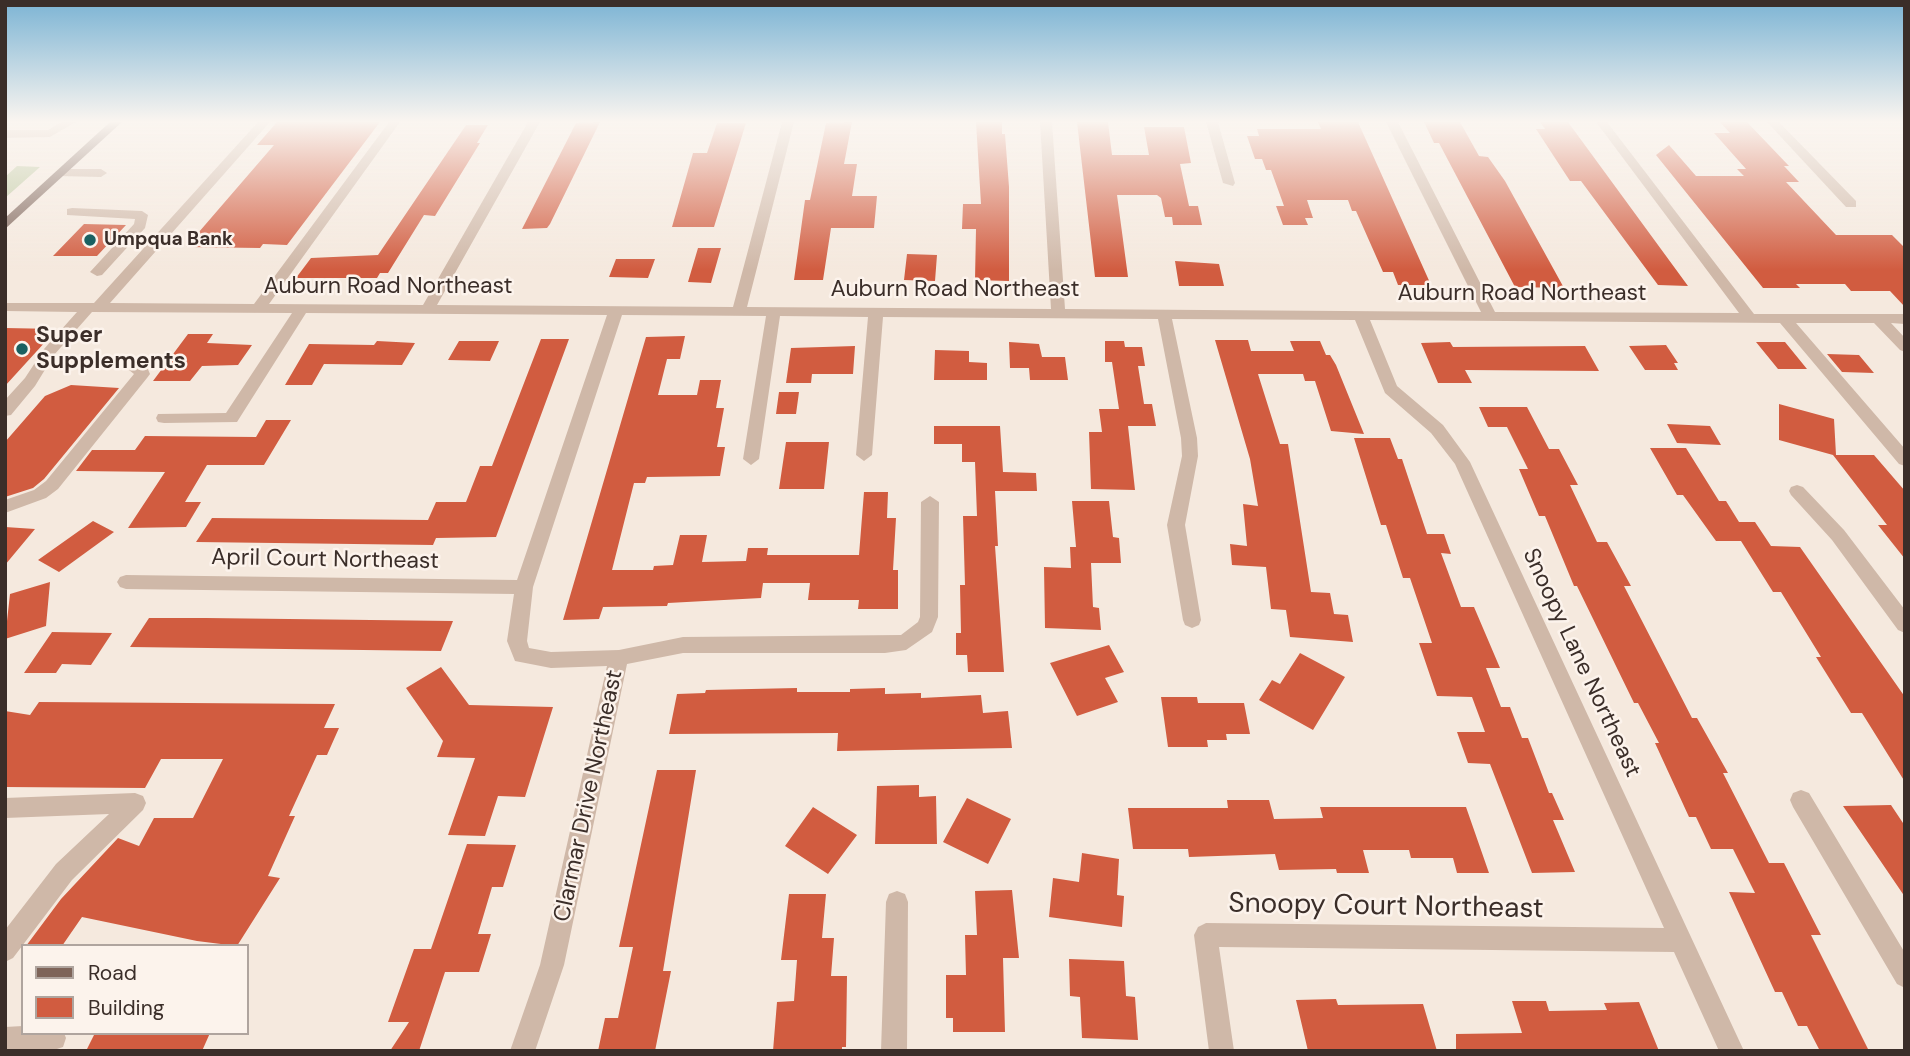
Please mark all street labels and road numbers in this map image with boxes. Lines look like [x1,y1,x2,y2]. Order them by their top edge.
street label: Auburn Road Northeast [263,273,513,301]
street label: Auburn Road Northeast [830,276,1080,304]
street label: Auburn Road Northeast [1397,280,1647,308]
street label: April Court Northeast [211,544,439,576]
street label: Snoopy Lane Northeast [1516,544,1646,782]
street label: Clarmar Drive Northeast [549,668,629,924]
street label: Snoopy Court Northeast [1228,887,1544,927]

